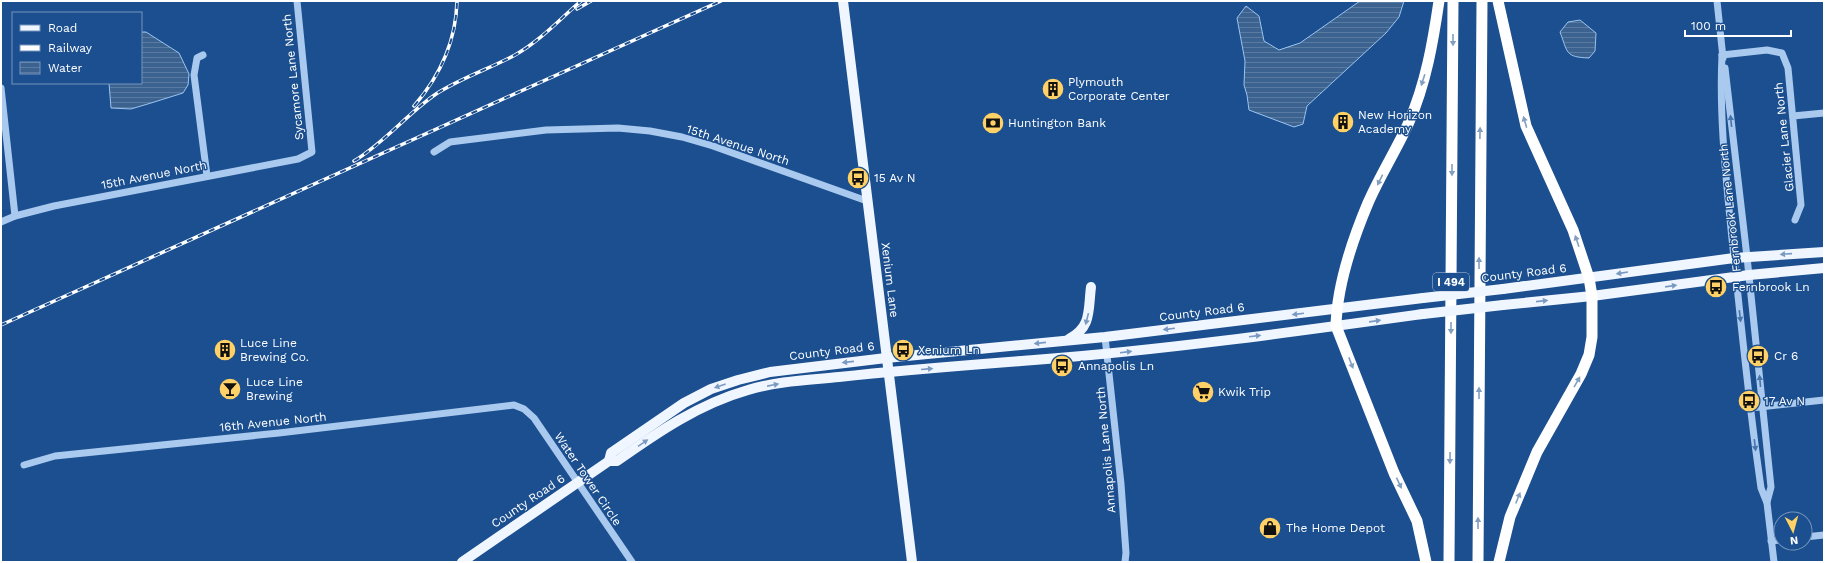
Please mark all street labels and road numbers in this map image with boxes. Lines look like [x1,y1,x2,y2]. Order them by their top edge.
street label: Sycamore Lane North [279,13,307,141]
street label: Glacier Lane North [1771,82,1797,192]
street label: 15th Avenue North [685,122,791,168]
street label: Fernbrook Lane North [1716,143,1744,273]
street label: 15th Avenue North [100,158,208,192]
street label: Xenium Lane [878,242,902,318]
street label: County Road 6 [1481,261,1567,285]
road number: I 494 [1433,273,1469,291]
street label: County Road 6 [1159,300,1245,324]
street label: County Road 6 [789,339,875,363]
street label: Annapolis Lane North [1093,386,1119,514]
street label: 16th Avenue North [219,409,327,435]
street label: Water Tower Circle [551,430,625,528]
street label: County Road 6 [488,471,568,531]

